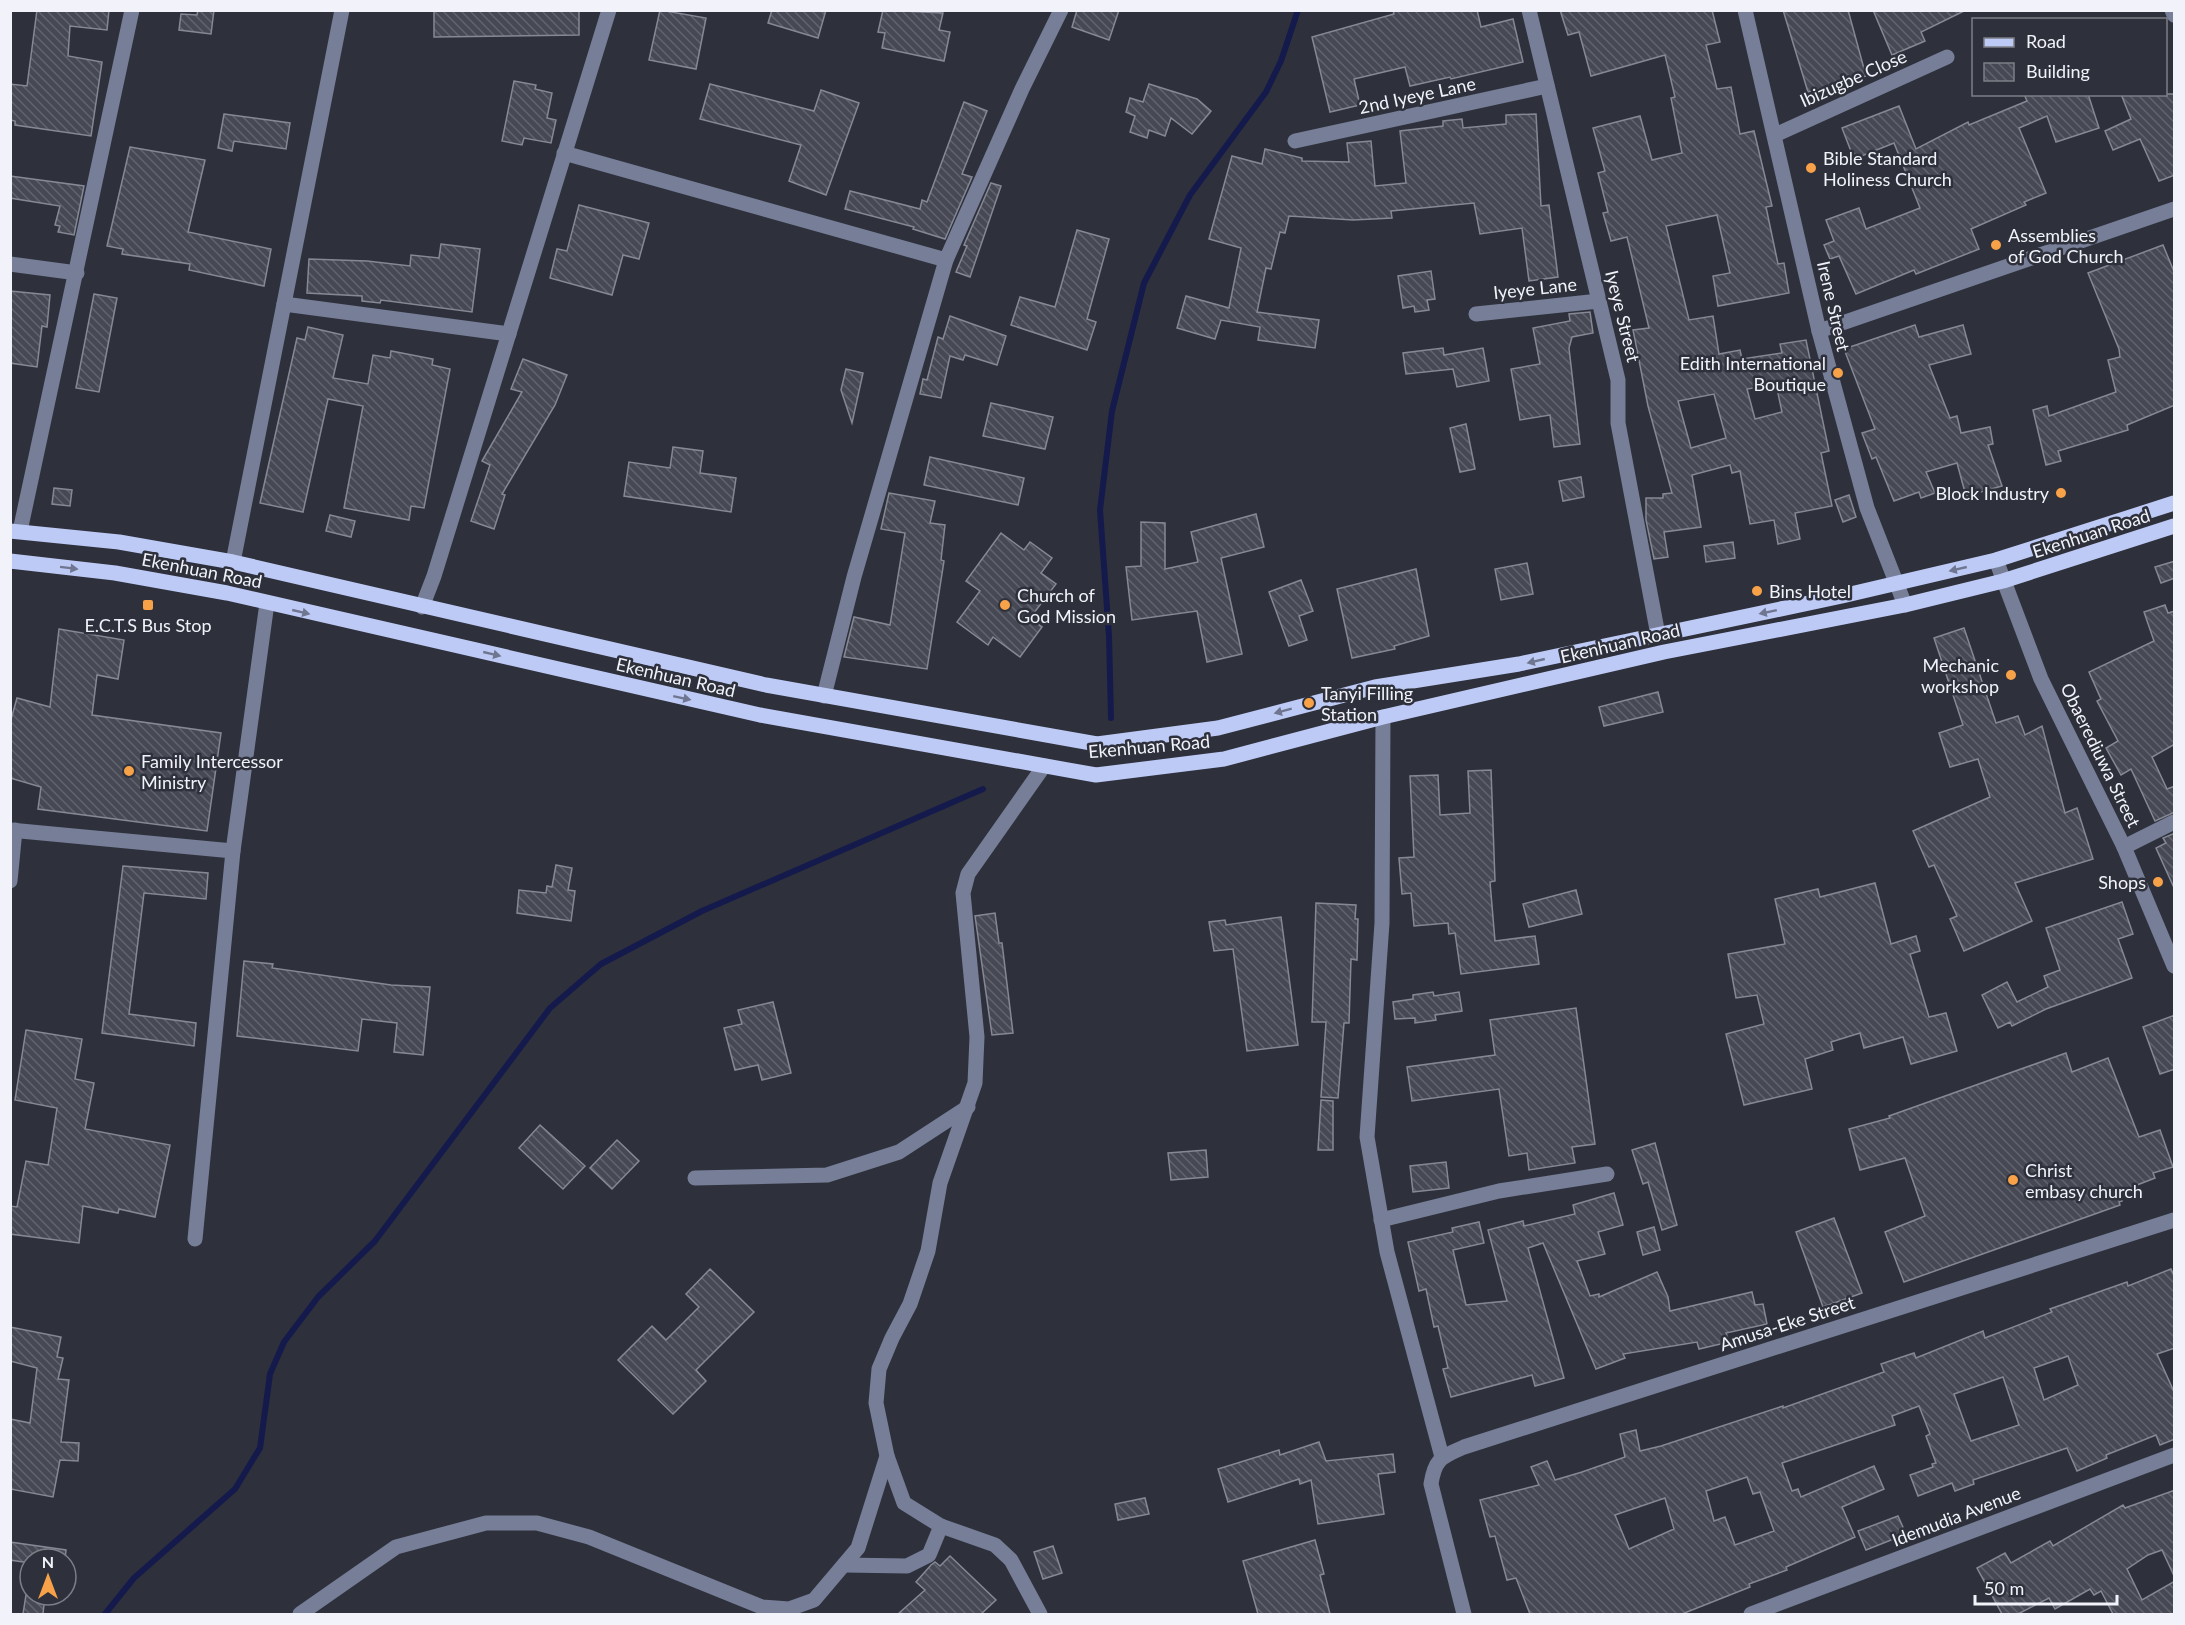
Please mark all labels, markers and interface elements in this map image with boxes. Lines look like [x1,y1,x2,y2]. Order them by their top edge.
legend [1972,18,2167,96]
text: Road [2026,30,2066,52]
street label: Ibizugbe Close [1796,45,1910,111]
text: Building [2026,60,2090,82]
street label: 2nd Iyeye Lane [1356,72,1478,118]
place label: Bible Standard Holiness Church [1823,147,1952,190]
marker: Bible Standard Holiness Church [1804,161,1818,175]
place label: Assemblies of God Church [2008,224,2123,267]
marker: Assemblies of God Church [1989,238,2003,252]
street label: Irene Street [1813,259,1855,354]
street label: Iyeye Street [1601,268,1645,365]
street label: Iyeye Lane [1492,273,1578,303]
place label: Edith International Boutique [1680,352,1826,395]
marker: Edith International Boutique [1831,366,1845,380]
place label: Block Industry [1936,482,2050,504]
marker: Block Industry [2054,486,2068,500]
street label: Ekenhuan Road [2030,504,2152,562]
street label: Ekenhuan Road [140,548,264,592]
one-way arrow [59,563,78,573]
one-way arrow [1949,564,1967,574]
place label: Bins Hotel [1769,580,1851,602]
place label: Church of God Mission [1017,584,1116,627]
marker: Bins Hotel [1750,584,1764,598]
marker: E.C.T.S Bus Stop [141,598,155,612]
marker: Church of God Mission [998,598,1012,612]
one-way arrow [292,607,310,617]
one-way arrow [1758,607,1777,617]
place label: E.C.T.S Bus Stop [84,614,212,636]
street label: Ekenhuan Road [1558,619,1682,667]
one-way arrow [482,650,501,660]
street label: Ekenhuan Road [614,653,738,701]
place label: Mechanic workshop [1921,654,1999,697]
one-way arrow [1527,656,1545,666]
marker: Mechanic workshop [2004,668,2018,682]
street label: Obaerediuwa Street [2057,679,2146,831]
place label: Tanyi Filling Station [1321,682,1413,725]
one-way arrow [672,694,691,703]
marker: Tanyi Filling Station [1302,696,1316,710]
one-way arrow [1274,707,1292,716]
street label: Ekenhuan Road [1087,730,1211,762]
place label: Family Intercessor Ministry [141,750,283,793]
marker: Family Intercessor Ministry [122,764,136,778]
place label: Shops [2098,871,2146,893]
marker: Shops [2151,875,2165,889]
place label: Christ embasy church [2025,1159,2143,1202]
marker: Christ embasy church [2006,1173,2020,1187]
street label: Amusa-Eke Street [1717,1291,1858,1355]
street label: Idemudia Avenue [1889,1481,2023,1551]
north arrow [18,1547,78,1607]
text: N [42,1552,54,1571]
scale bar [1975,1568,2118,1606]
text: 50 m [1984,1577,2024,1599]

